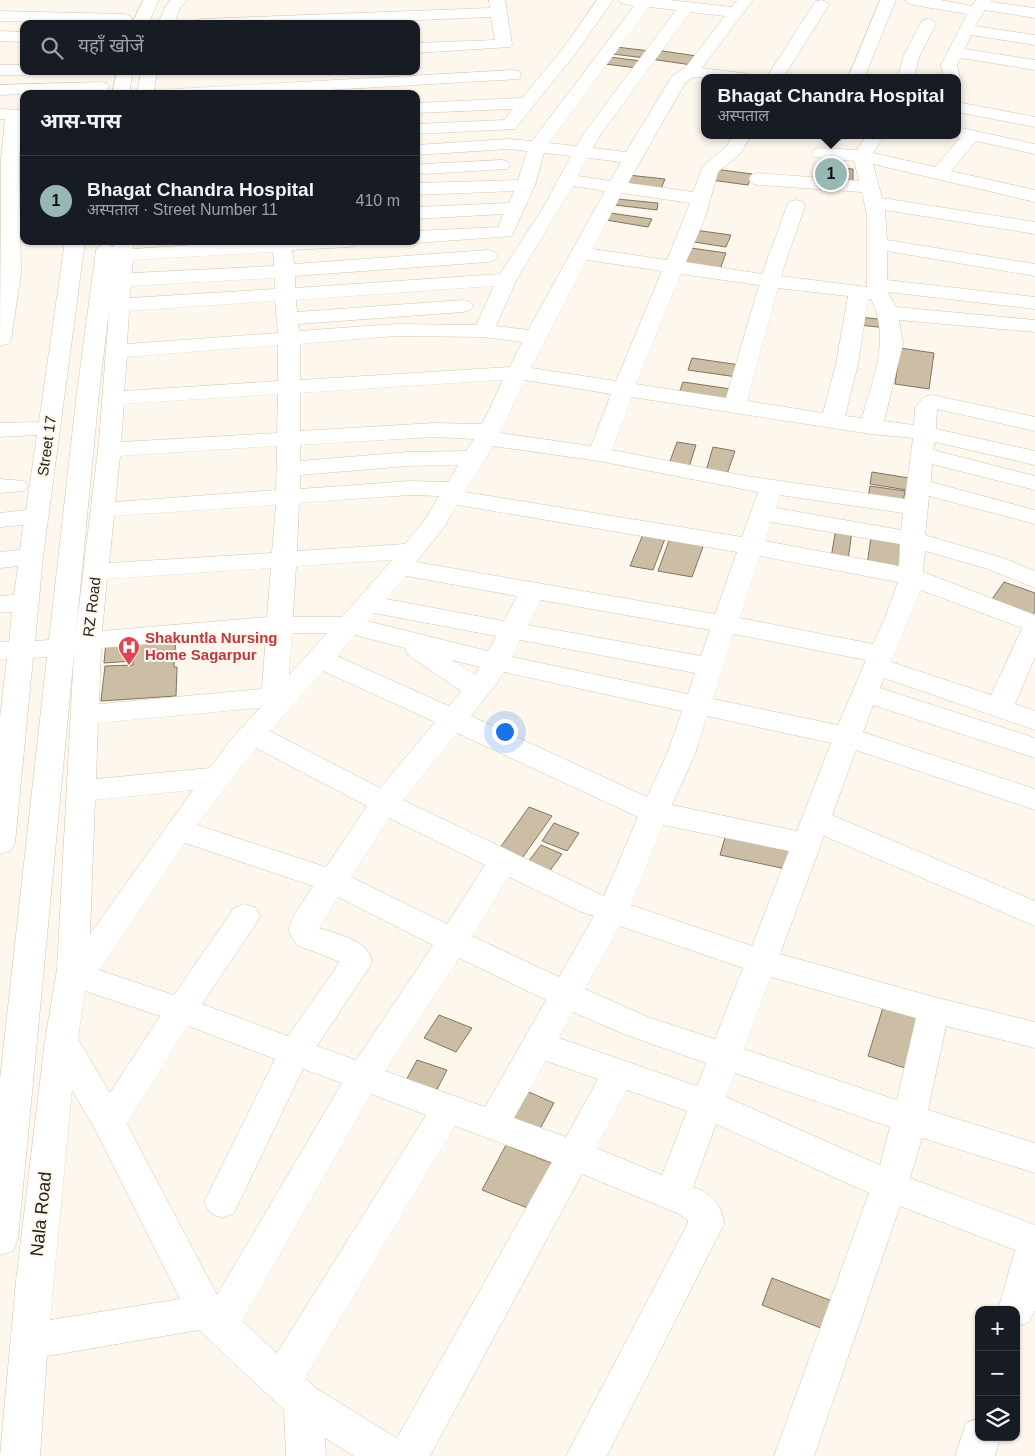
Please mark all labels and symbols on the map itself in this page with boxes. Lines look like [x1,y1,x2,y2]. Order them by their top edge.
pin: 1 [815,155,847,193]
street label: Street 17 [34,415,59,477]
street label: RZ Road [79,576,104,638]
place label: Shakuntla Nursing Home Sagarpur [145,629,278,663]
hospital icon: Shakuntla Nursing Home Sagarpur [117,635,141,666]
your location [492,719,518,745]
street label: Nala Road [27,1171,55,1257]

